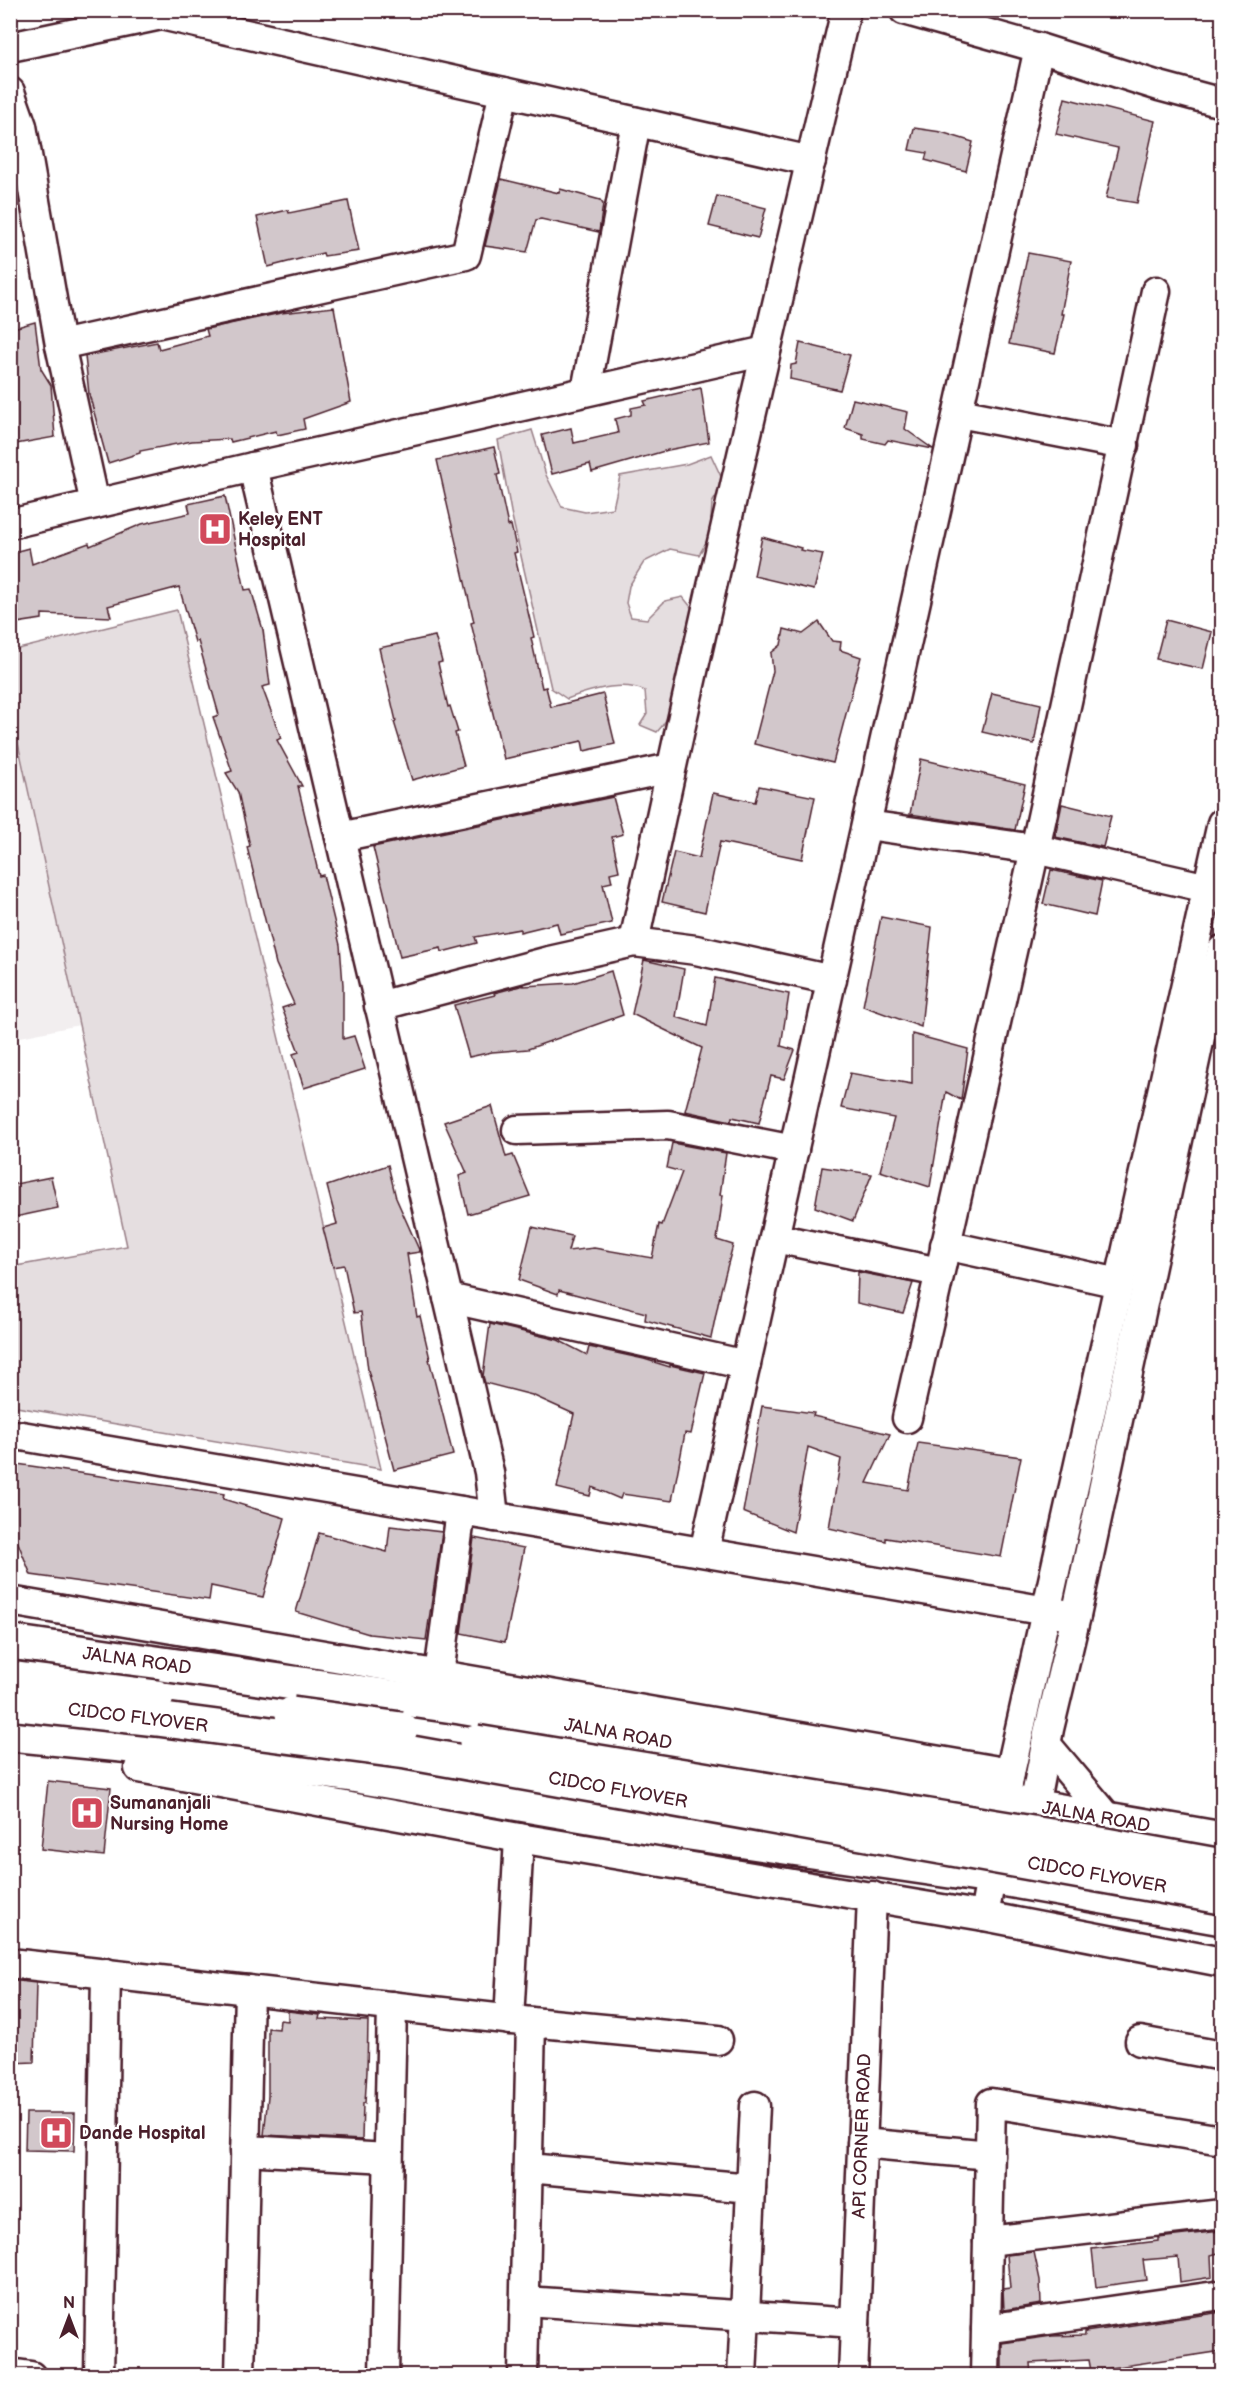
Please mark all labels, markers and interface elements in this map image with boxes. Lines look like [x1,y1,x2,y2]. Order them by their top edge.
place label: Keley ENT Hospital [238,509,323,551]
hospital icon: Keley ENT Hospital [197,511,233,547]
street label: JALNA ROAD [81,1643,193,1679]
street label: CIDCO FLYOVER [67,1699,209,1737]
street label: JALNA ROAD [562,1714,674,1754]
street label: CIDCO FLYOVER [547,1767,689,1813]
place label: Sumananjali Nursing Home [110,1793,228,1835]
hospital icon: Sumananjali Nursing Home [69,1795,105,1831]
street label: JALNA ROAD [1040,1797,1152,1837]
street label: CIDCO FLYOVER [1026,1852,1168,1898]
street label: API CORNER ROAD [849,2053,875,2219]
hospital icon: Dande Hospital [38,2115,74,2151]
place label: Dande Hospital [79,2123,205,2144]
north arrow [39,2287,99,2347]
text: N [63,2294,75,2313]

